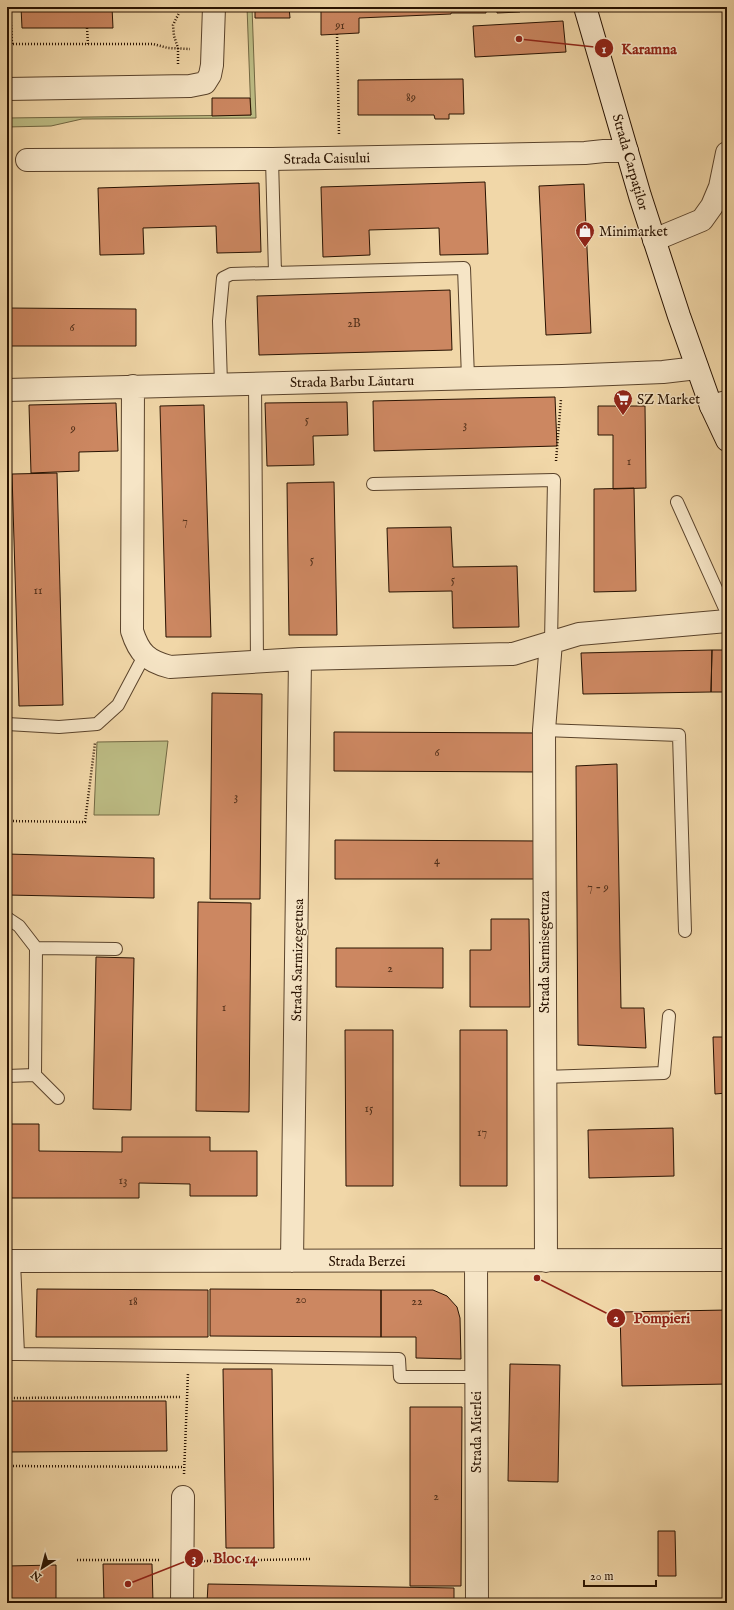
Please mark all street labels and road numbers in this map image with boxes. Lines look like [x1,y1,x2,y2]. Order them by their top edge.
street label: Strada Carpaților [608,112,652,213]
street label: Strada Caisului [284,149,371,169]
street label: Strada Barbu Lăutaru [290,372,414,392]
street label: Strada Sarmisegetuza [536,890,554,1013]
street label: Strada Sarmizegetusa [288,898,308,1021]
street label: Strada Berzei [328,1253,406,1271]
street label: Strada Mierlei [468,1391,486,1473]

